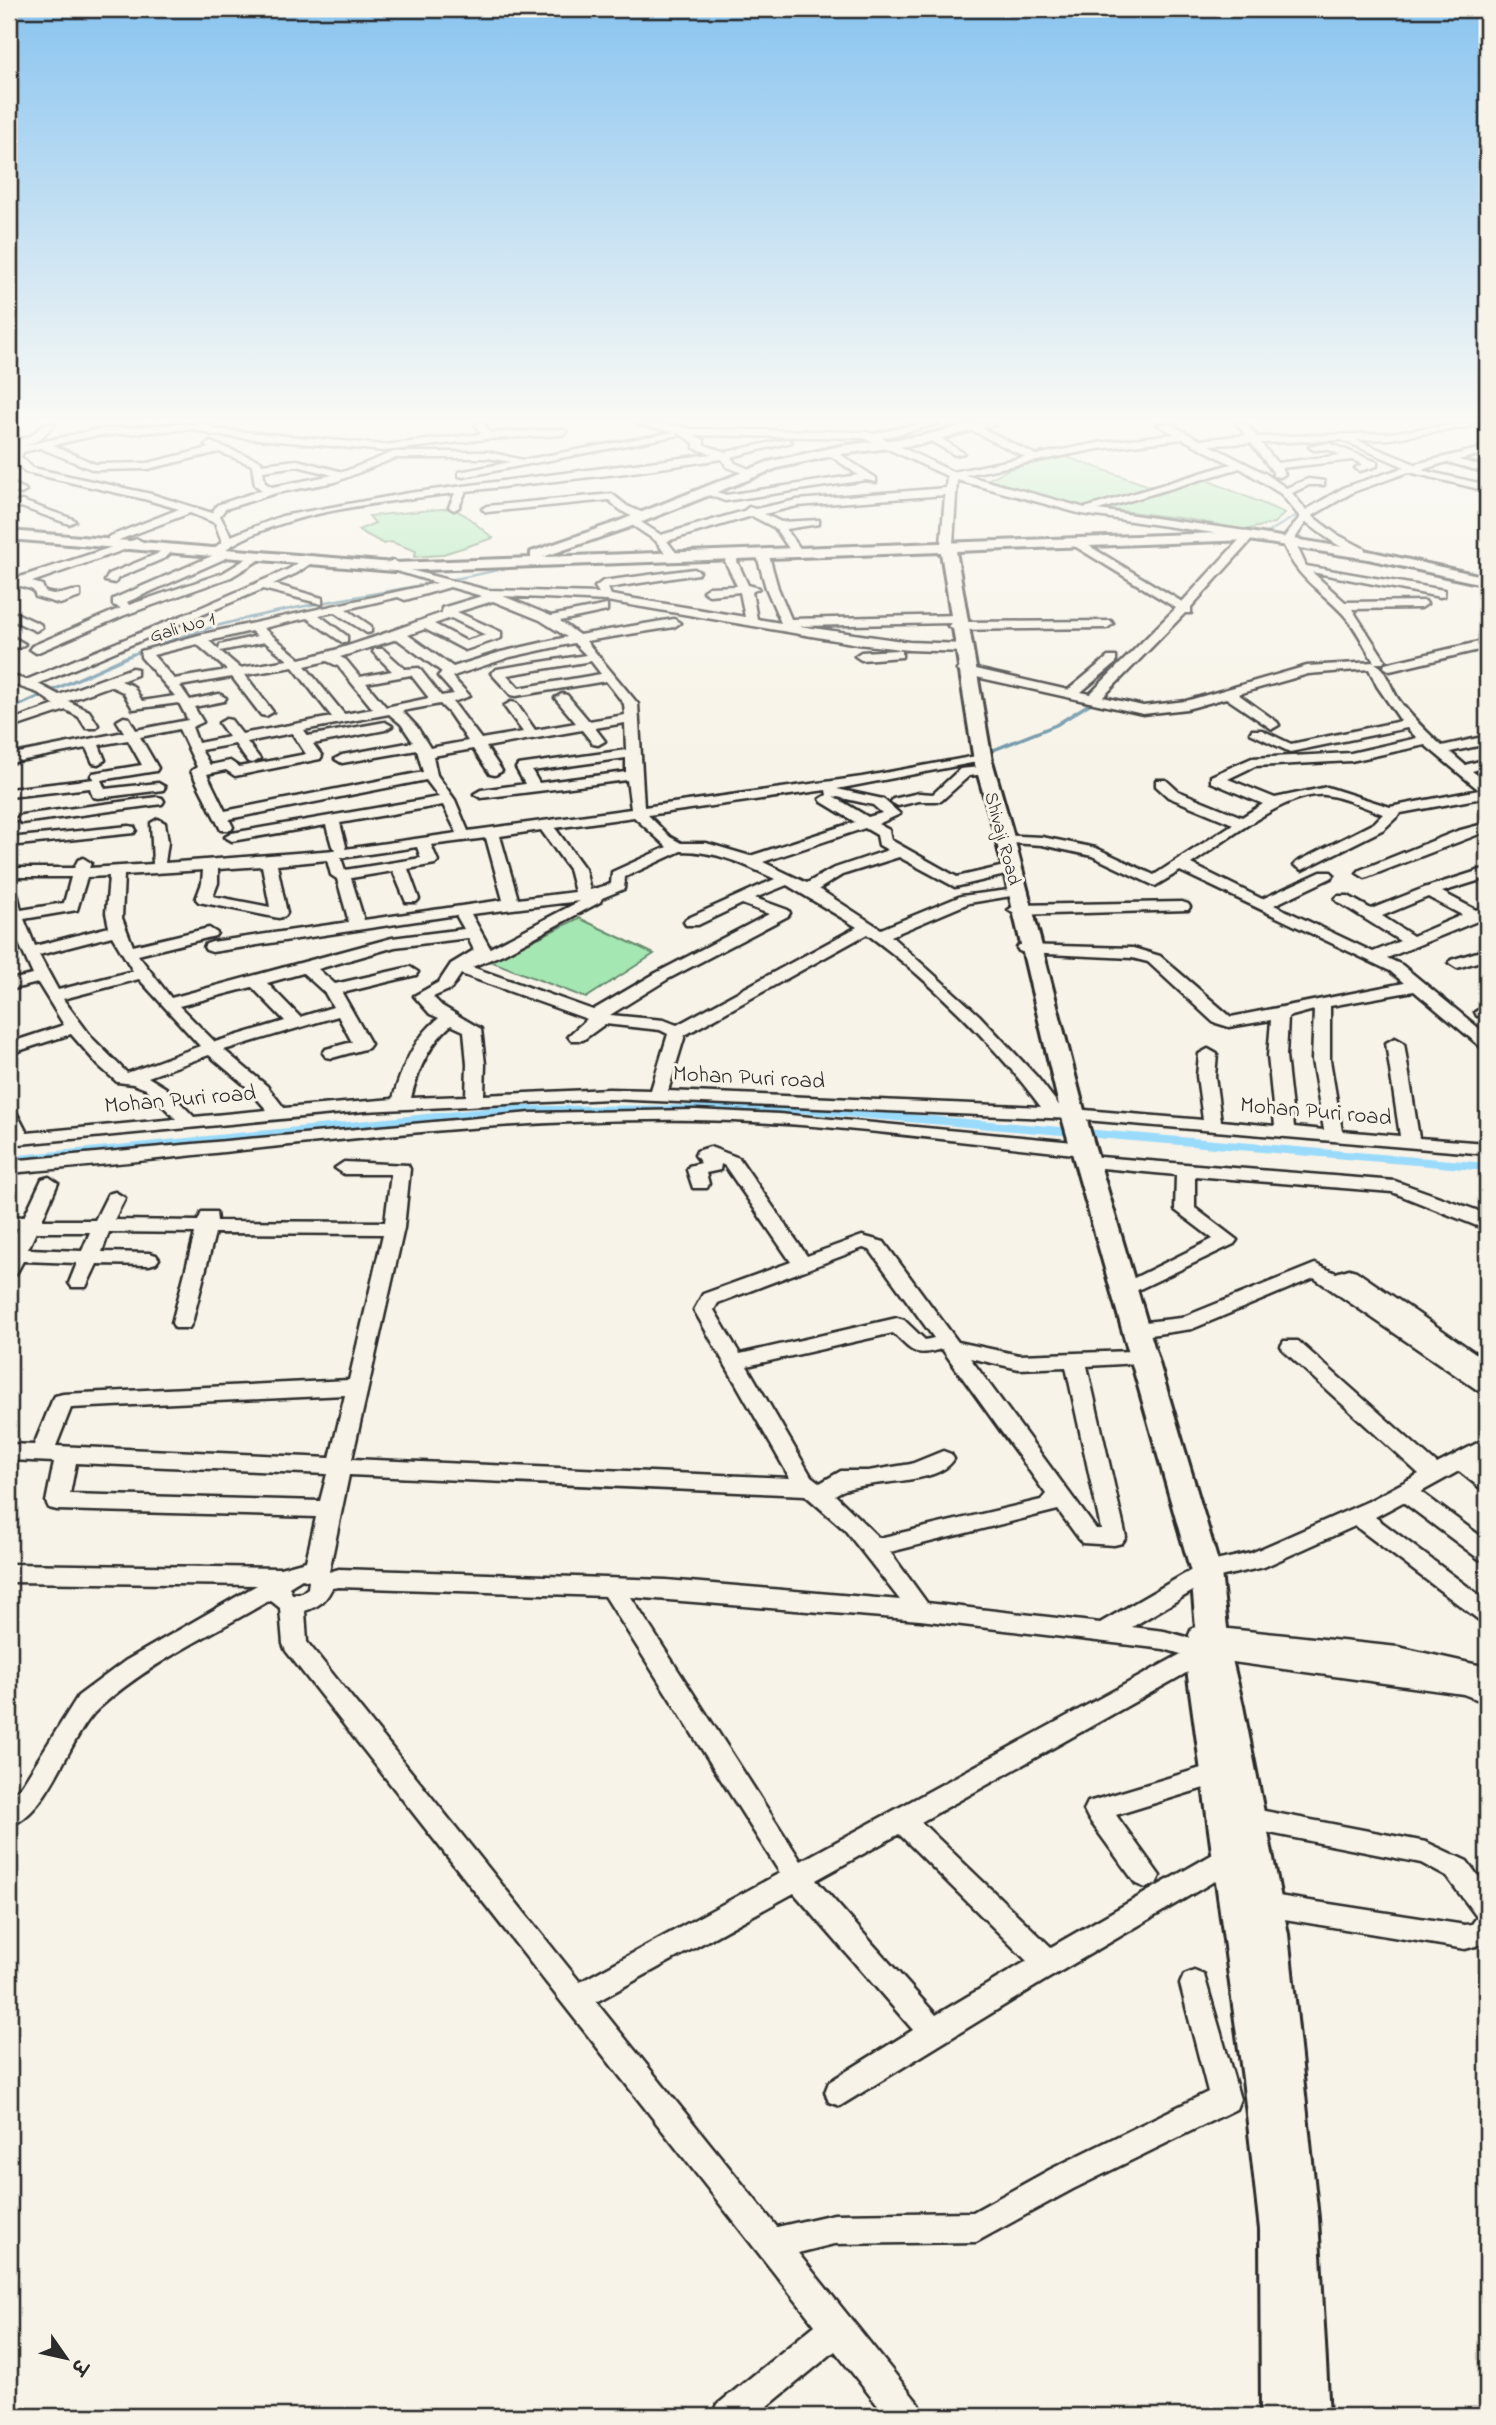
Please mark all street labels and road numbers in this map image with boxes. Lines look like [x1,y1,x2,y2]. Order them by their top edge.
street label: Gali No 1 [147,606,219,651]
street label: Shivaji Road [976,789,1027,889]
street label: Mohan Puri road [672,1058,826,1099]
street label: Mohan Puri road [103,1077,258,1124]
street label: Mohan Puri road [1239,1089,1393,1136]

